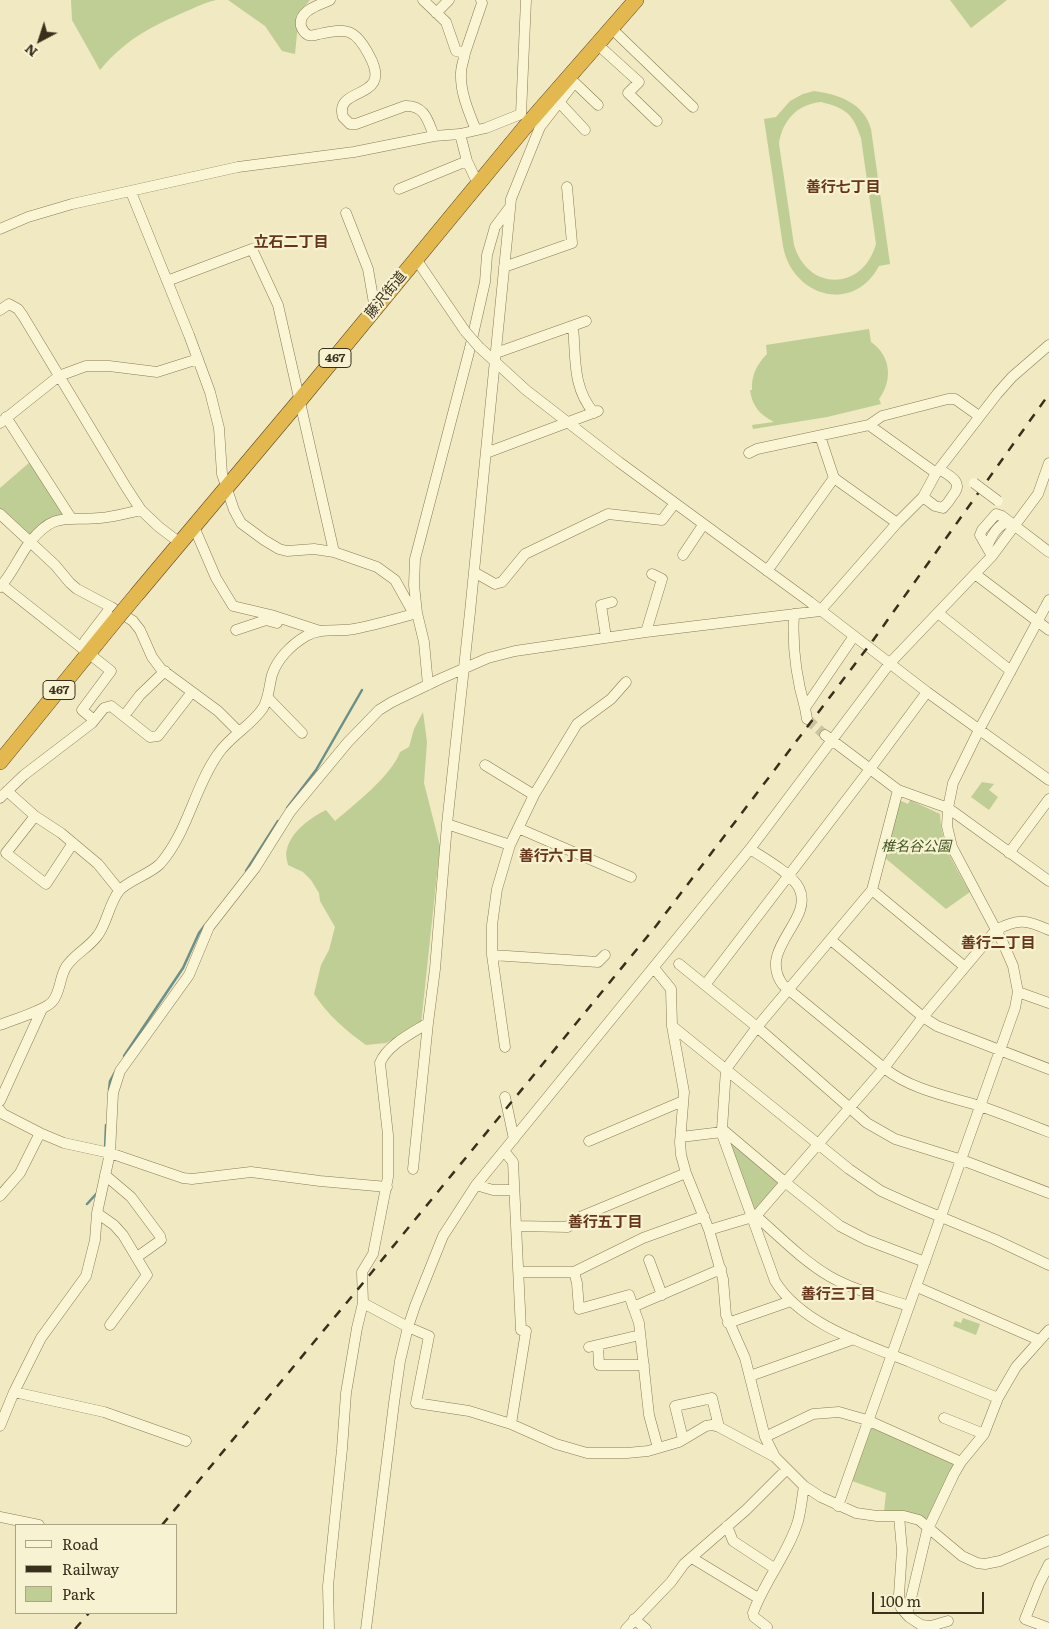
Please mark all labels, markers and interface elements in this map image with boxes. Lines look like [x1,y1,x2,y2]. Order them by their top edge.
north arrow [15,15,65,65]
text: N [19,40,41,63]
district label: 善行七丁目 [806,179,880,197]
district label: 立石二丁目 [254,234,328,252]
street label: 藤沢街道 [362,268,410,322]
road number: 467 [319,348,351,368]
road number: 467 [43,680,75,700]
park label: 椎名谷公園 [881,839,951,855]
district label: 善行六丁目 [519,848,593,866]
district label: 善行二丁目 [961,935,1035,953]
district label: 善行五丁目 [568,1214,642,1232]
district label: 善行三丁目 [801,1286,875,1304]
legend [15,1524,178,1614]
text: Road [62,1532,98,1555]
text: Railway [62,1557,119,1580]
text: Park [62,1582,95,1605]
scale bar [874,1582,986,1614]
text: 100 m [880,1589,921,1612]

